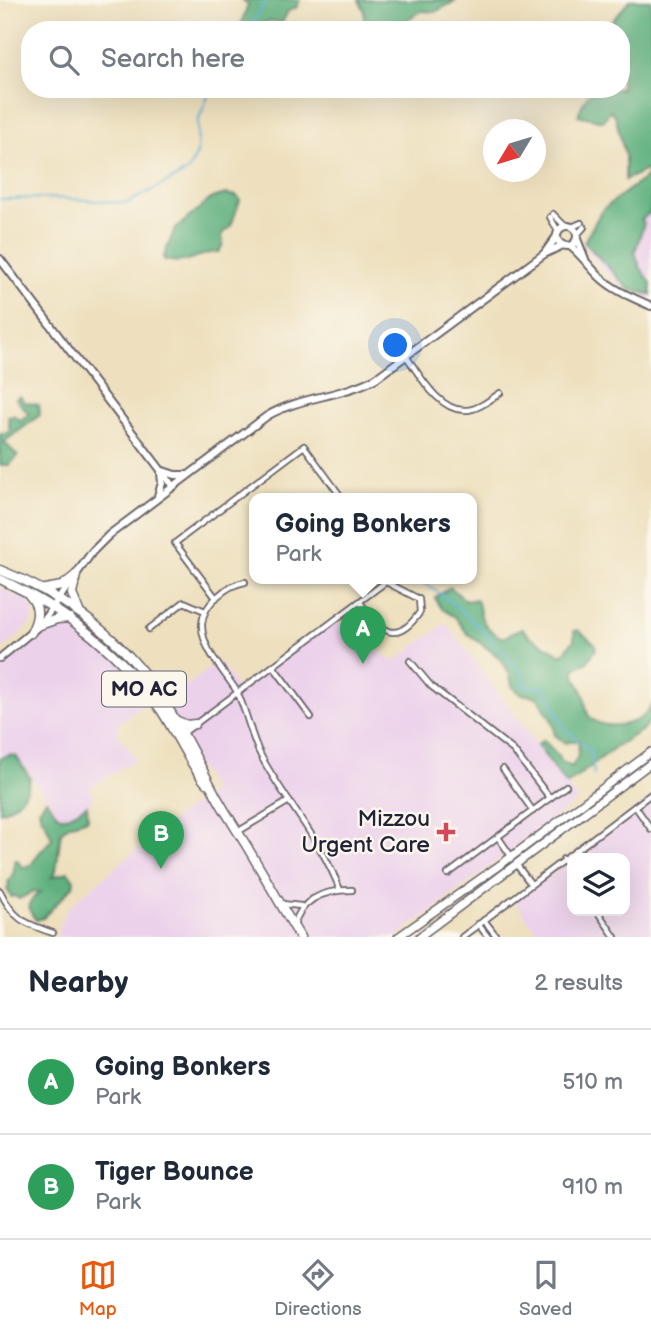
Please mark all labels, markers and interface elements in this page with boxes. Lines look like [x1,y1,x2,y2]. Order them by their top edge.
search box [21,21,630,98]
icon: search [45,41,83,79]
text: Search here [101,44,245,75]
north arrow [483,119,546,182]
your location [378,328,412,362]
popup [249,493,477,584]
text: Going Bonkers [275,509,451,540]
text: Park [275,540,321,568]
pin: A [340,606,386,664]
road number: MO AC [102,672,186,706]
place label: Mizzou Urgent Care [301,805,430,859]
pin: B [138,811,184,869]
marker: Mizzou Urgent Care [436,822,456,842]
map controls [567,853,630,916]
button: layers [567,853,630,916]
text: Nearby [28,965,128,1001]
text: 2 results [534,969,623,997]
text: Going Bonkers [95,1052,270,1083]
text: A [44,1068,58,1096]
text: 510 m [562,1068,623,1096]
text: Park [95,1083,141,1111]
text: Tiger Bounce [95,1157,254,1188]
text: B [43,1173,59,1201]
text: 910 m [562,1173,623,1201]
text: Park [95,1188,141,1216]
tab: Map [79,1256,117,1321]
tab: Directions [274,1256,362,1321]
tab: Saved [519,1256,572,1321]

